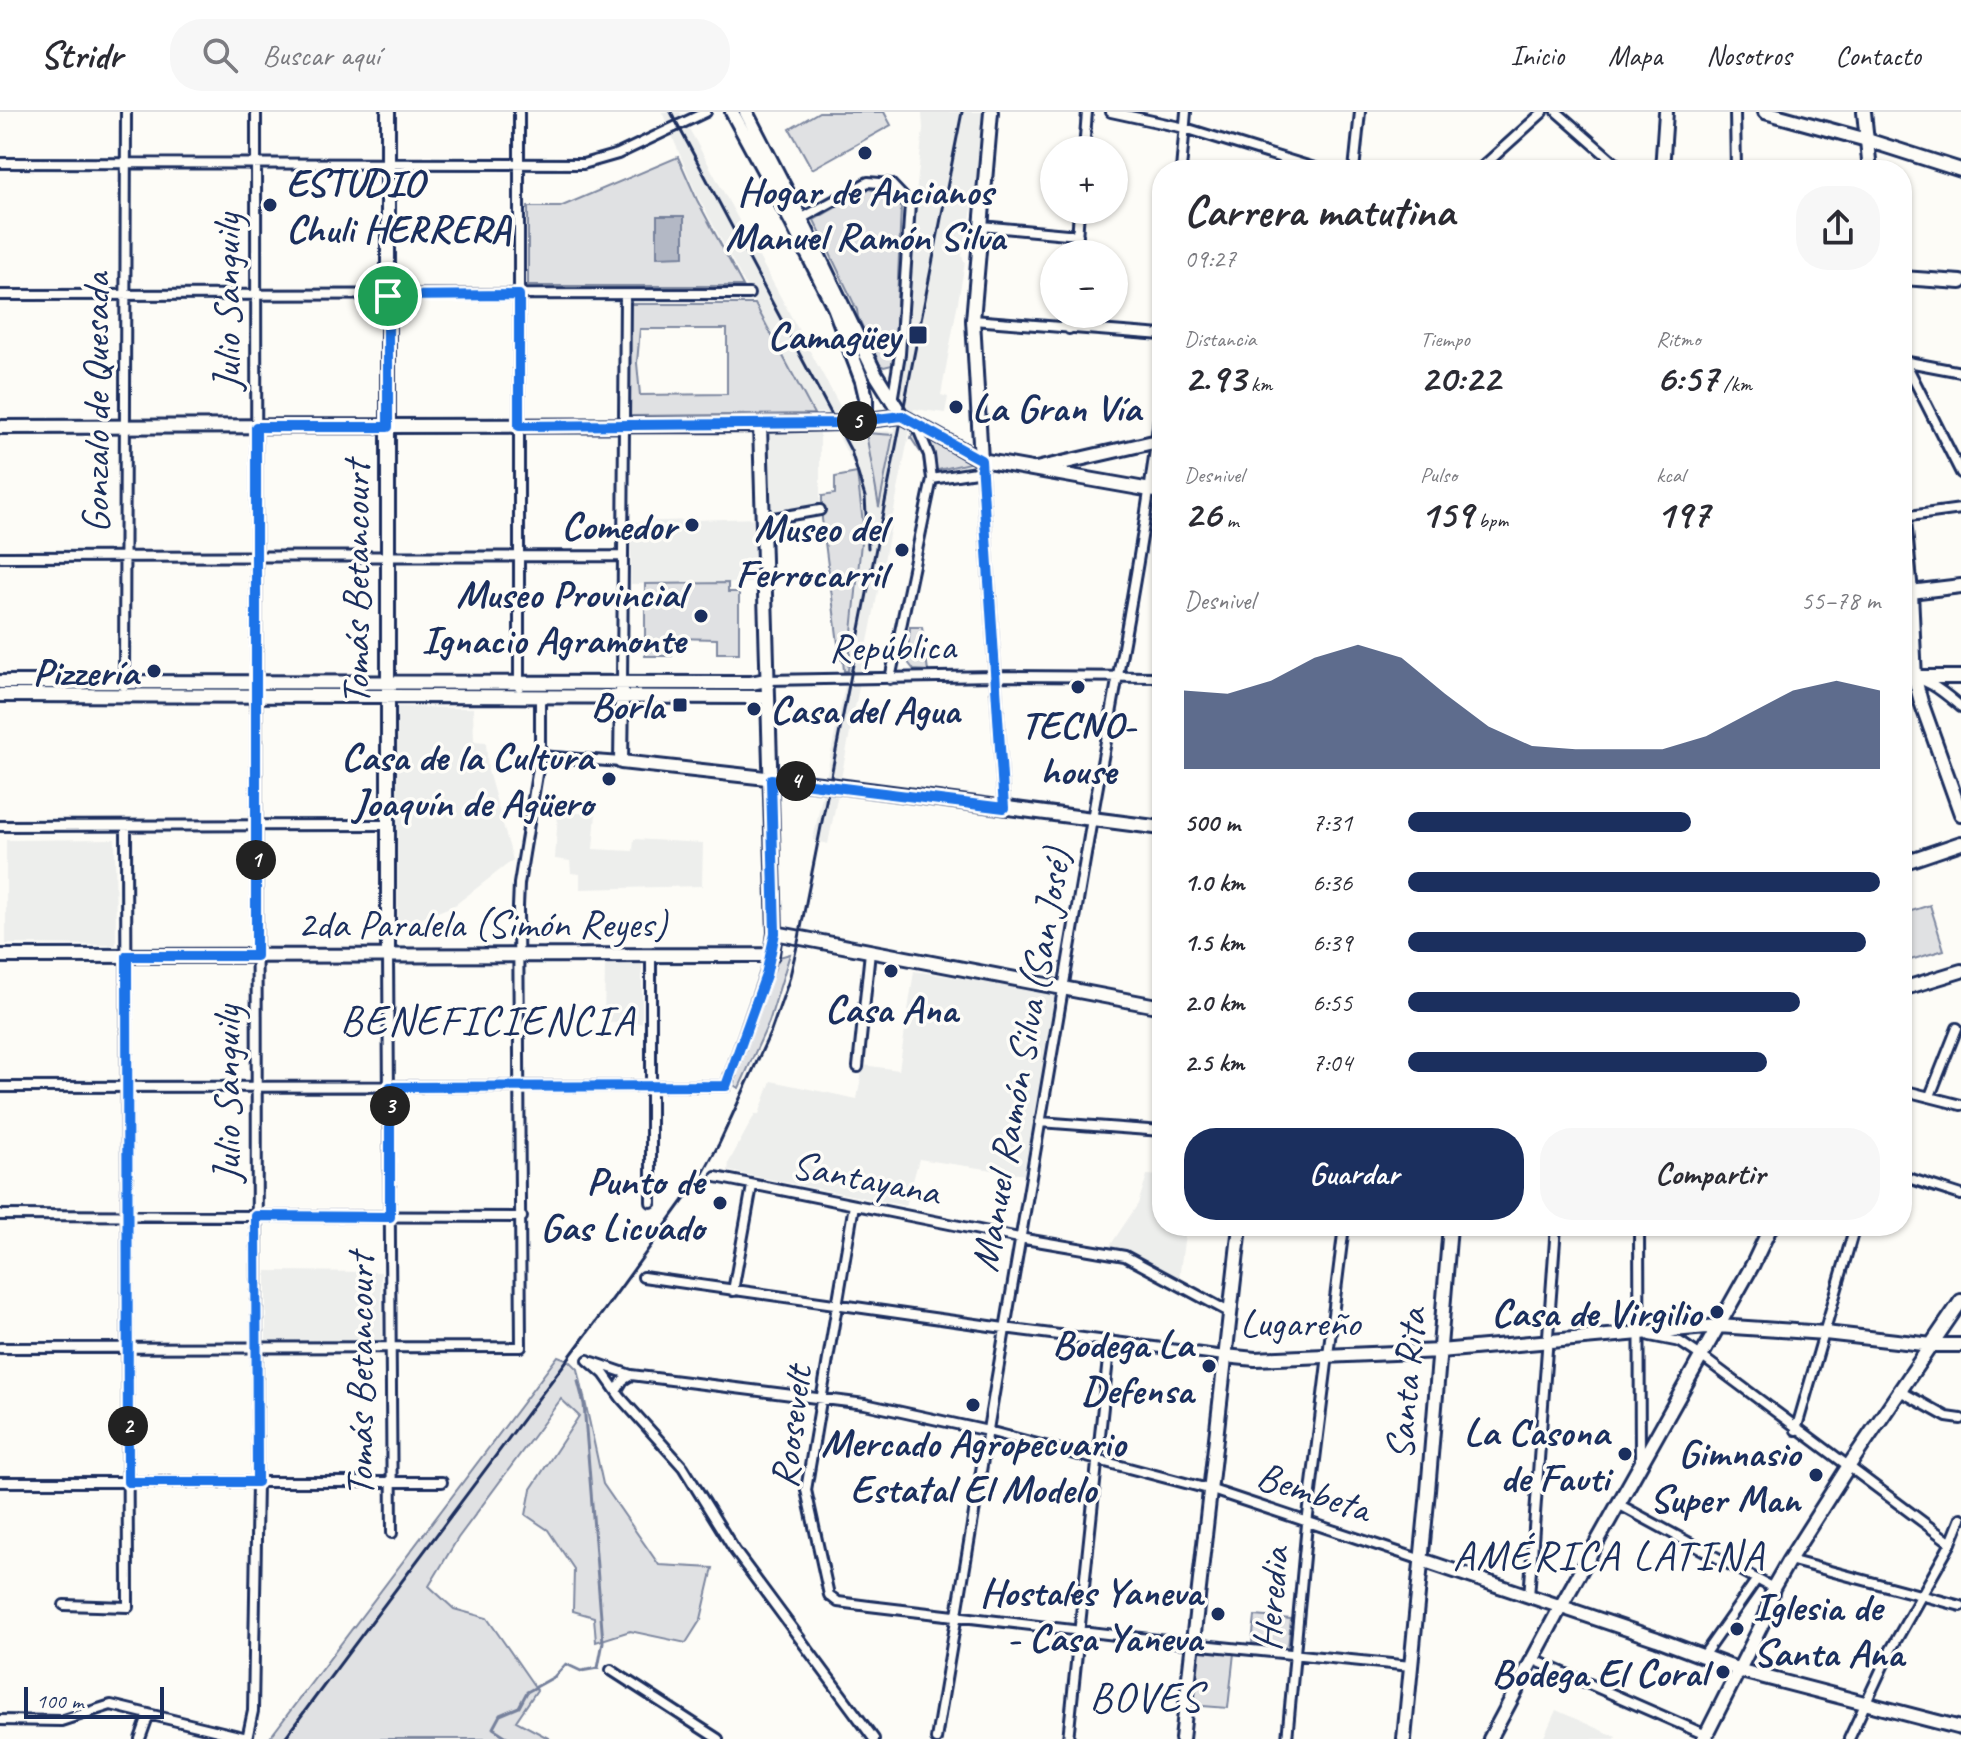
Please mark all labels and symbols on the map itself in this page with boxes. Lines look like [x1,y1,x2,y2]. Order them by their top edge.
marker: Hogar de Ancianos Manuel Ramón Silva [856,144,874,162]
place label: ESTUDIO Chuli HERRERA [286,158,512,254]
place label: Hogar de Ancianos Manuel Ramón Silva [725,166,1007,262]
marker: ESTUDIO Chuli HERRERA [261,196,279,214]
street label: Julio Sanguily [202,211,252,392]
pin [354,262,422,330]
street label: Gonzalo de Quesada [71,270,121,533]
place label: Camagüey [768,311,903,361]
marker: Camagüey [907,324,929,346]
place label: La Gran Vía [972,383,1144,433]
marker: La Gran Vía [947,398,965,416]
pin: 5 [837,401,877,441]
street label: Tomás Betancourt [331,455,381,705]
place label: Comedor [561,501,681,551]
place label: Museo del Ferrocarril [736,503,893,599]
marker: Comedor [683,516,701,534]
marker: Museo del Ferrocarril [893,541,911,559]
place label: Museo Provincial Ignacio Agramonte [422,569,692,665]
marker: Museo Provincial Ignacio Agramonte [692,607,710,625]
street label: República [828,621,959,673]
place label: Pizzería [33,647,141,697]
marker: Pizzería [145,662,163,680]
marker: TECNO- house [1069,678,1087,696]
place label: Borla [591,681,667,731]
place label: Casa del Agua [770,685,962,735]
marker: Borla [671,696,689,714]
marker: Casa del Agua [745,700,763,718]
place label: TECNO- house [1020,700,1138,796]
place label: Casa de la Cultura Joaquín de Agüero [341,732,597,828]
pin: 4 [776,761,816,801]
marker: Casa de la Cultura Joaquín de Agüero [600,770,618,788]
pin: 1 [236,840,276,880]
street label: Manuel Ramón Silva (San José) [959,843,1083,1275]
street label: 2da Paralela (Simón Reyes) [297,899,669,949]
marker: Casa Ana [882,962,900,980]
place label: Casa Ana [825,984,961,1034]
district label: BENEFICIENCIA [340,994,636,1047]
street label: Julio Sanguily [202,1003,252,1184]
pin: 3 [370,1086,410,1126]
street label: Santayana [788,1139,946,1217]
place label: Punto de Gas Licuado [540,1156,708,1252]
marker: Punto de Gas Licuado [711,1194,729,1212]
street label: Tomás Betancourt [335,1247,385,1497]
place label: Casa de Virgilio [1491,1288,1704,1338]
street label: Lugareño [1240,1298,1362,1348]
marker: Casa de Virgilio [1708,1303,1726,1321]
street label: Santa Rita [1374,1304,1438,1462]
place label: Bodega La Defensa [1052,1319,1196,1415]
marker: Bodega La Defensa [1200,1357,1218,1375]
street label: Roosevelt [759,1360,824,1491]
marker: Mercado Agropecuario Estatal El Modelo [964,1396,982,1414]
pin: 2 [108,1406,148,1446]
place label: La Casona de Fauti [1464,1407,1614,1503]
place label: Mercado Agropecuario Estatal El Modelo [821,1418,1128,1514]
place label: Gimnasio Super Man [1649,1428,1803,1524]
marker: La Casona de Fauti [1616,1445,1634,1463]
street label: Bembeta [1251,1450,1380,1535]
marker: Gimnasio Super Man [1807,1466,1825,1484]
district label: AMÉRICA LATINA [1453,1529,1765,1582]
street label: Heredia [1242,1543,1301,1653]
place label: Hostales Yaneva - Casa Yaneva [980,1567,1205,1663]
place label: Iglesia de Santa Ana [1753,1582,1907,1678]
marker: Hostales Yaneva - Casa Yaneva [1209,1605,1227,1623]
marker: Iglesia de Santa Ana [1728,1620,1746,1638]
place label: Bodega El Coral [1492,1648,1714,1698]
marker: Bodega El Coral [1714,1663,1732,1681]
district label: BOVES [1090,1671,1208,1724]
scale bar [24,1683,164,1719]

